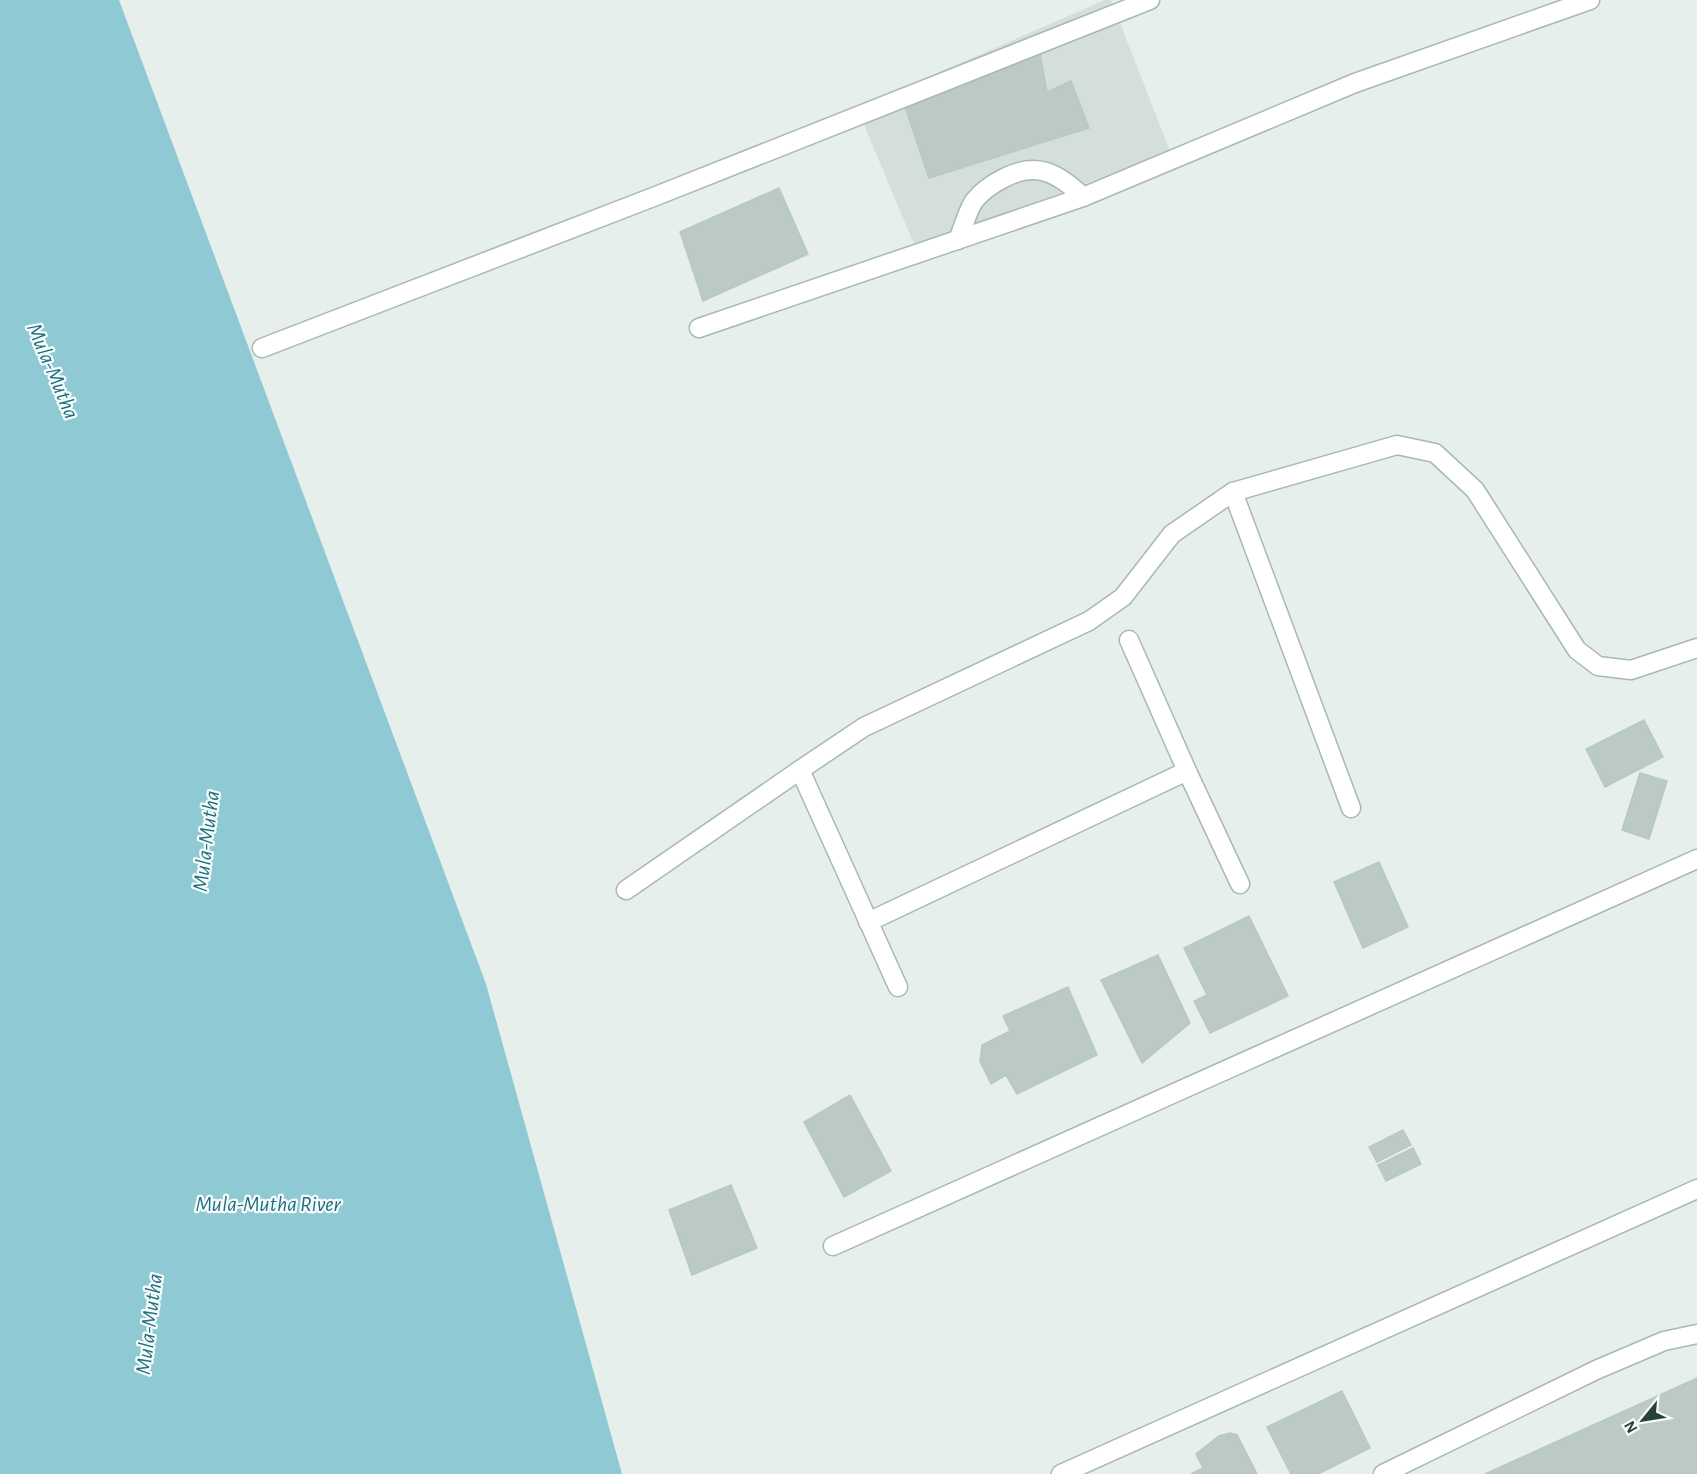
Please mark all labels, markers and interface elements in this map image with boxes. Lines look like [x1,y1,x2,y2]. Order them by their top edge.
water label: Mula-Mutha [23,320,83,422]
water label: Mula-Mutha [189,789,223,893]
water label: Mula-Mutha River [195,1193,341,1215]
water label: Mula-Mutha [132,1272,166,1376]
north arrow [1613,1390,1673,1450]
text: N [1621,1418,1641,1436]

